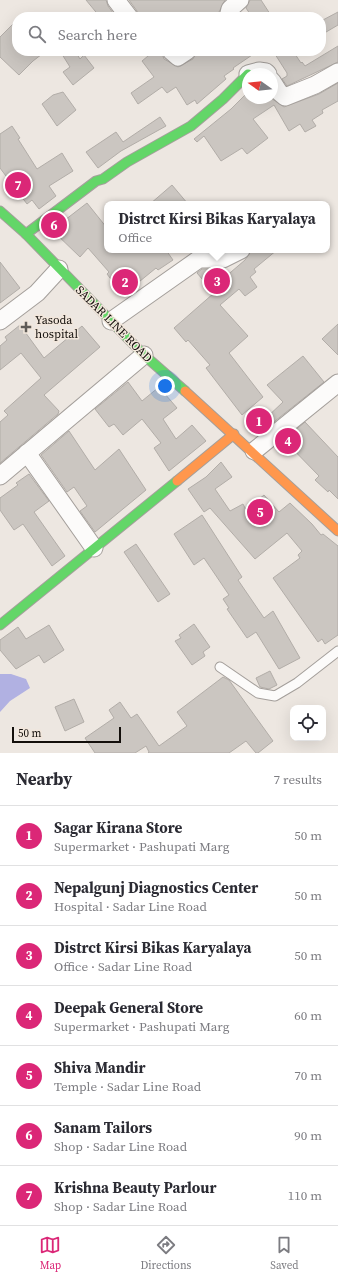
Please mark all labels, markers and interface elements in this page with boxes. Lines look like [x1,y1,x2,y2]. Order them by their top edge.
search box [12,12,326,56]
icon: search [26,23,48,45]
text: Search here [58,24,137,45]
north arrow [242,68,278,104]
pin: 7 [5,170,31,200]
popup [104,201,330,253]
text: Distrct Kirsi Bikas Karyalaya [118,208,316,229]
pin: 6 [41,210,67,240]
text: Office [118,229,152,246]
pin: 3 [204,266,230,296]
pin: 2 [112,267,138,297]
street label: SADAR LINE ROAD [72,282,156,366]
place label: Yasoda hospital [35,312,78,342]
marker: Yasoda hospital [20,321,32,333]
your location [155,376,175,396]
pin: 1 [246,406,272,436]
pin: 4 [275,426,301,456]
pin: 5 [247,497,273,527]
map controls [290,705,326,741]
button: locate [290,705,326,741]
scale bar [12,725,121,744]
text: 50 m [18,726,41,741]
text: Nearby [16,767,72,791]
text: 7 results [274,771,322,788]
text: Sagar Kirana Store [54,817,182,838]
text: 1 [25,827,33,844]
text: 50 m [294,827,322,844]
text: Supermarket · Pashupati Marg [54,838,229,855]
text: Nepalgunj Diagnostics Center [54,877,258,898]
text: 2 [25,887,33,904]
text: 50 m [294,887,322,904]
text: Hospital · Sadar Line Road [54,898,207,915]
text: Distrct Kirsi Bikas Karyalaya [54,937,252,958]
text: 3 [25,947,33,964]
text: 50 m [294,947,322,964]
text: Office · Sadar Line Road [54,958,192,975]
text: Deepak General Store [54,997,203,1018]
text: 4 [25,1007,33,1024]
text: 60 m [294,1007,322,1024]
text: Supermarket · Pashupati Marg [54,1018,229,1035]
text: Shiva Mandir [54,1057,146,1078]
text: 5 [25,1067,33,1084]
text: 70 m [294,1067,322,1084]
text: Temple · Sadar Line Road [54,1078,201,1095]
text: Sanam Tailors [54,1117,152,1138]
text: 6 [25,1127,33,1144]
text: 90 m [294,1127,322,1144]
text: Shop · Sadar Line Road [54,1138,187,1155]
text: Krishna Beauty Parlour [54,1177,216,1198]
text: 7 [25,1187,33,1204]
text: 110 m [288,1187,322,1204]
text: Shop · Sadar Line Road [54,1198,187,1215]
tab: Map [39,1234,61,1273]
tab: Directions [140,1234,191,1273]
tab: Saved [270,1234,299,1273]

